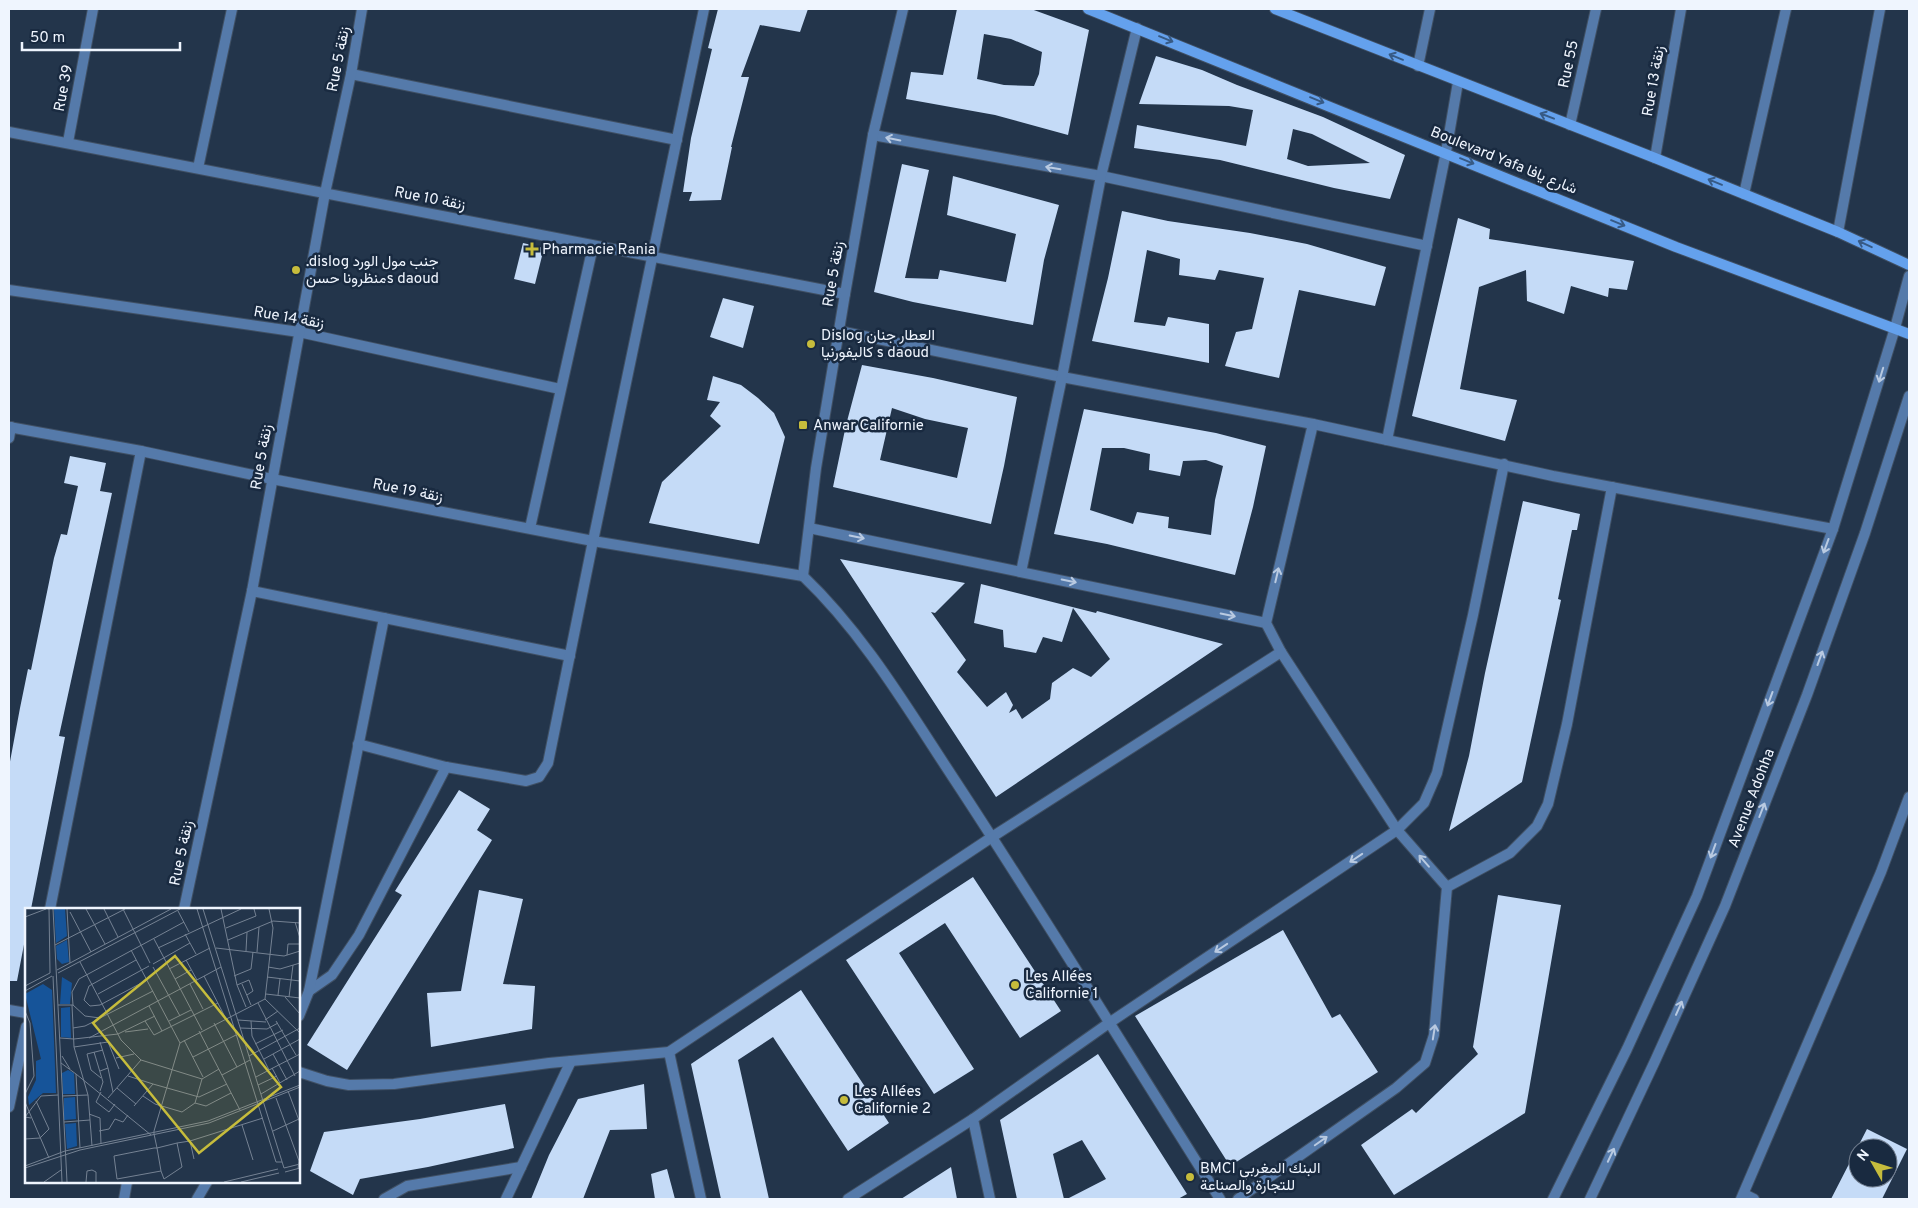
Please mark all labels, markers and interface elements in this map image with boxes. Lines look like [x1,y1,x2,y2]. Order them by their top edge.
scale bar [22,20,180,52]
street label: Rue 5 زنقة [324,25,355,94]
text: 50 m [30,29,65,48]
one-way arrow [1158,35,1173,45]
street label: Rue 55 [1555,39,1584,90]
street label: Rue 13 زنقة [1639,44,1670,118]
one-way arrow [1389,52,1404,61]
street label: Rue 39 [51,63,78,113]
one-way arrow [1309,96,1324,105]
one-way arrow [1540,111,1555,121]
street label: Boulevard Yafa شارع يافا [1427,123,1580,200]
one-way arrow [885,134,901,144]
one-way arrow [1459,157,1475,166]
one-way arrow [1045,162,1061,172]
one-way arrow [1708,177,1723,186]
street label: Rue 10 زنقة [393,183,467,216]
one-way arrow [1610,218,1625,228]
one-way arrow [1858,239,1873,249]
street label: Rue 5 زنقة [819,240,850,309]
place label: Pharmacie Rania [542,241,656,260]
marker: Pharmacie Rania [526,243,538,255]
place label: .dislog جنب مول الورد منظرونا حسنs daoud [306,253,439,289]
marker: .dislog جنب مول الورد منظرونا حسنs daoud [290,264,302,276]
street label: Rue 14 زنقة [252,303,326,334]
place label: Dislog العطار جنان كاليفورنيا s daoud [821,327,935,363]
marker: Dislog العطار جنان كاليفورنيا s daoud [805,338,817,350]
one-way arrow [1875,366,1885,382]
place label: Anwar Californie [813,417,924,436]
marker: Anwar Californie [797,419,809,431]
street label: Rue 5 زنقة [247,423,278,492]
street label: Rue 19 زنقة [371,475,445,508]
one-way arrow [848,533,864,543]
one-way arrow [1821,538,1830,553]
one-way arrow [1273,568,1282,584]
one-way arrow [1061,577,1077,587]
one-way arrow [1220,610,1236,620]
one-way arrow [1816,650,1825,666]
one-way arrow [1765,690,1774,706]
street label: Avenue Adohha [1725,746,1780,851]
one-way arrow [1758,802,1767,818]
street label: Rue 5 زنقة [166,819,199,888]
one-way arrow [1708,843,1717,858]
one-way arrow [1350,853,1364,863]
one-way arrow [1419,855,1430,868]
inset map [25,908,300,1183]
one-way arrow [1215,944,1229,954]
place label: Les Allées Californie 1 [1025,968,1098,1004]
marker: Les Allées Californie 1 [1009,979,1021,991]
one-way arrow [1675,1001,1685,1016]
one-way arrow [1429,1024,1439,1040]
place label: Les Allées Californie 2 [854,1083,931,1119]
marker: Les Allées Californie 2 [838,1094,850,1106]
one-way arrow [1314,1136,1328,1146]
north arrow [1848,1138,1898,1188]
text: N [1854,1147,1874,1165]
one-way arrow [1607,1148,1616,1163]
place label: BMCI البنك المغربي للتجارة والصناعة [1200,1160,1320,1196]
marker: BMCI البنك المغربي للتجارة والصناعة [1184,1171,1196,1183]

